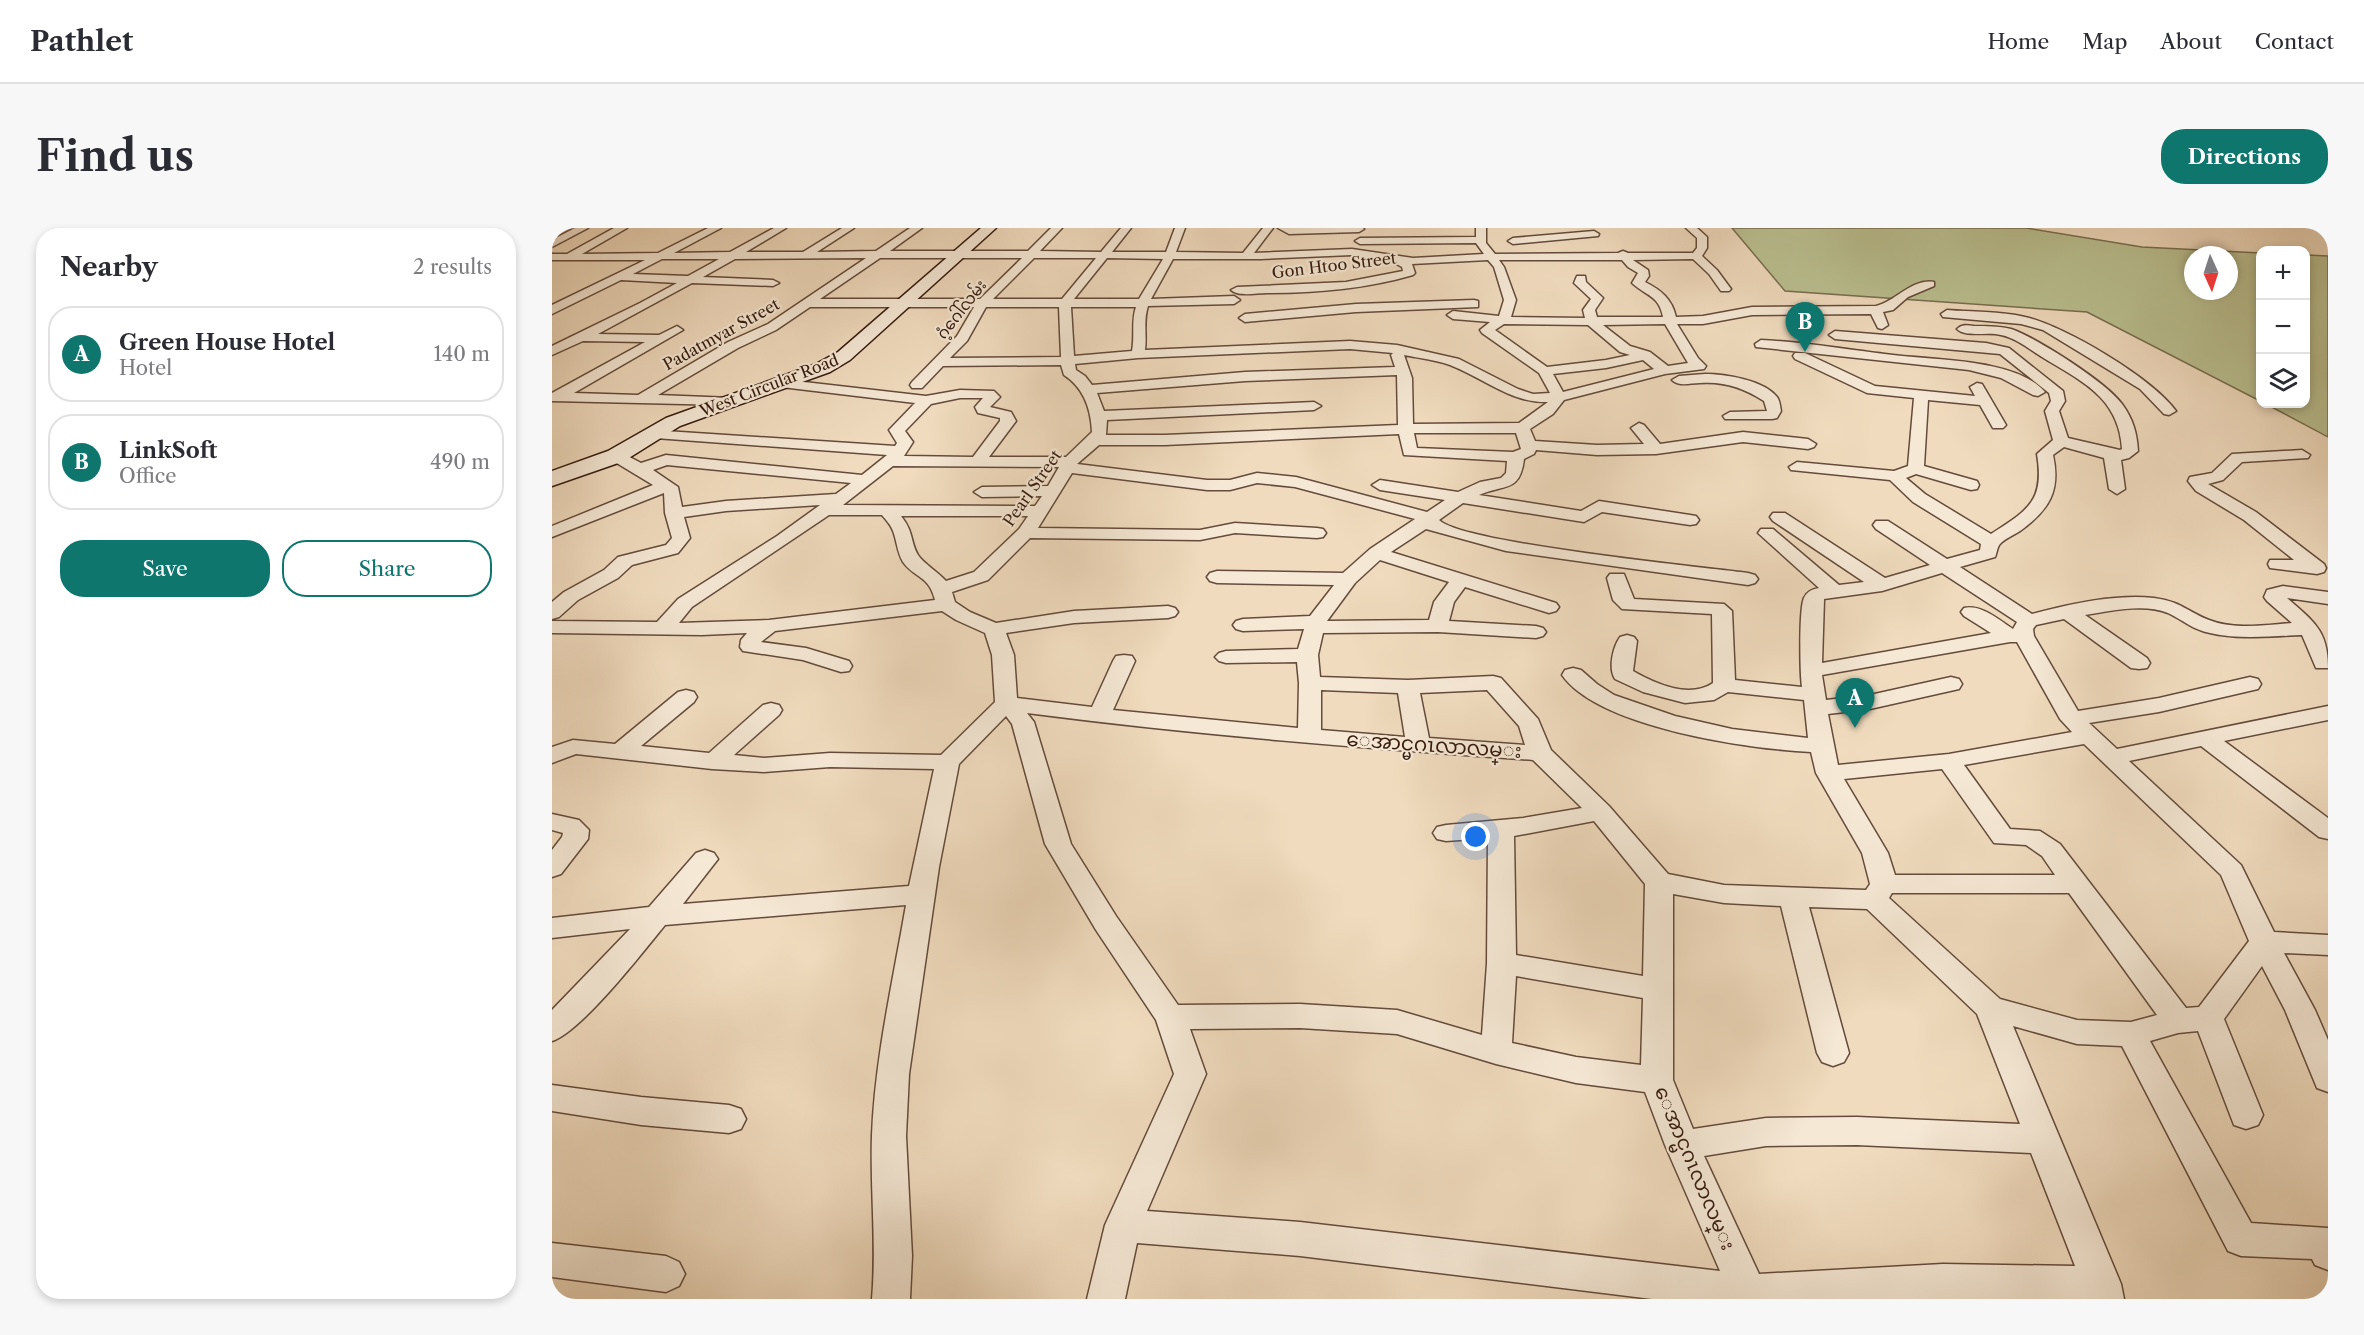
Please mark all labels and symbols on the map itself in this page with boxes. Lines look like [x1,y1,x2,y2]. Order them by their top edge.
north arrow [2184,246,2238,300]
street label: Gon Htoo Street [1271,247,1398,283]
street label: ဂံ့ဂေါ်လမ်း [931,275,991,343]
street label: Padatmyar Street [659,294,783,374]
pin: B [1786,302,1824,352]
street label: West Circular Road [696,349,842,421]
street label: Pearl Street [998,446,1066,530]
pin: A [1836,678,1874,728]
street label: ေအာင္မဂၤလာလမ္း [1345,727,1522,768]
your location [1461,822,1490,851]
street label: ေအာင္မဂၤလာလမ္း [1646,1083,1740,1255]

